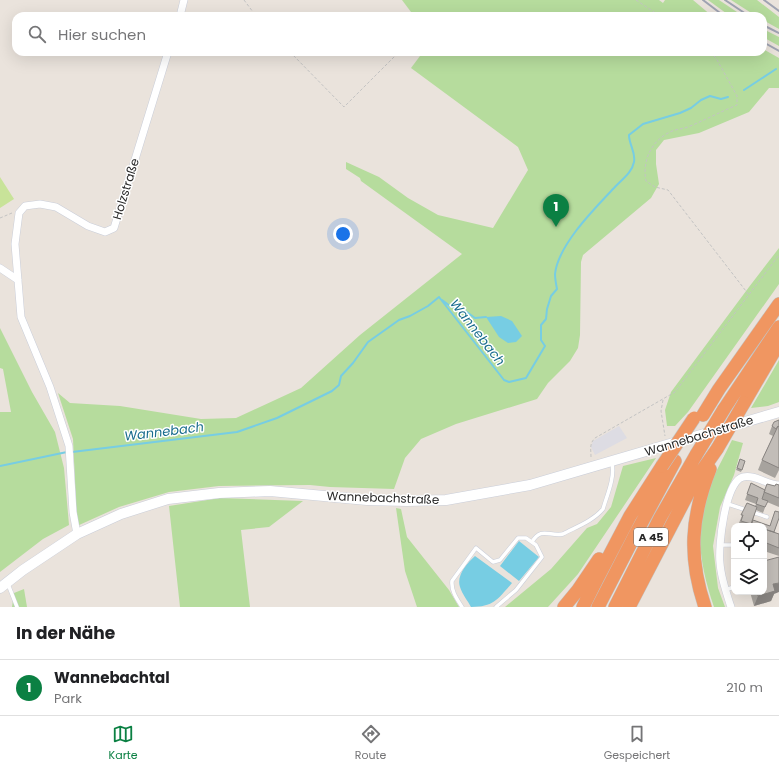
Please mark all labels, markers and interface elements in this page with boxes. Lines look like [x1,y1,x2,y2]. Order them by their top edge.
search box [12,12,767,56]
icon: search [26,23,48,45]
text: Hier suchen [58,24,146,45]
street label: Holzstraße [108,156,143,222]
pin: 1 [543,194,569,227]
your location [333,224,353,244]
water label: Wannebach [446,295,510,370]
street label: Wannebachstraße [643,411,755,460]
water label: Wannebach [123,417,205,446]
street label: Wannebachstraße [326,487,440,508]
map controls [731,523,767,595]
button: locate [731,523,767,559]
road number: A 45 [634,528,668,546]
button: layers [731,559,767,595]
text: In der Nähe [16,621,115,645]
text: Wannebachtal [54,667,170,688]
text: 1 [27,678,31,697]
text: 210 m [726,678,763,697]
text: Park [54,689,82,708]
tab: Karte [109,723,138,764]
tab: Route [355,723,386,764]
tab: Gespeichert [604,723,670,764]

